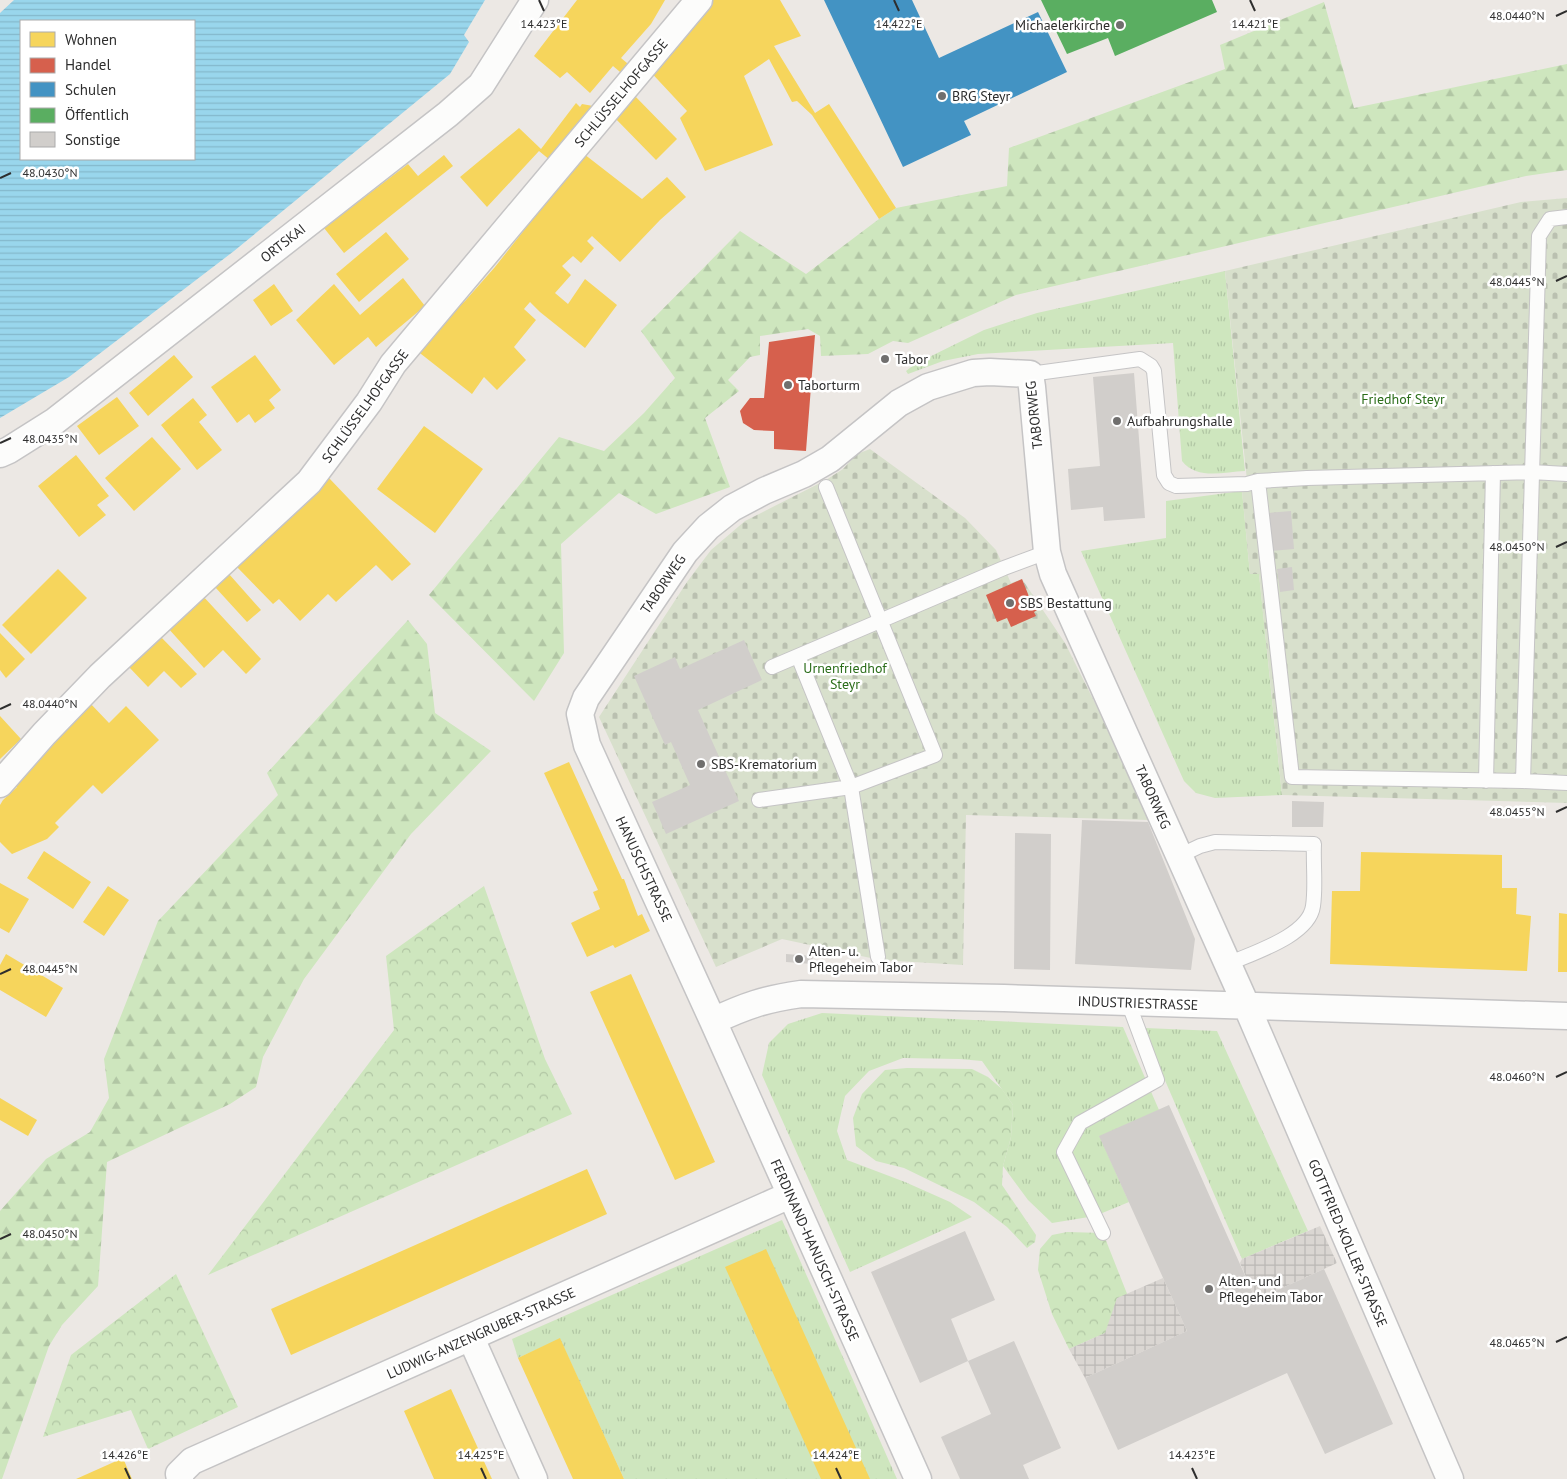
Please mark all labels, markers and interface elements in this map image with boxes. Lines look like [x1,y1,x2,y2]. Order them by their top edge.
text: 48.0440°N [1490,8,1544,23]
text: 14.423°E [521,16,567,31]
text: 14.422°E [876,16,922,31]
place label: Michaelerkirche [1015,16,1110,34]
text: 14.421°E [1232,16,1278,31]
marker: Michaelerkirche [1114,19,1126,31]
legend [20,20,195,160]
text: Wohnen [65,30,117,49]
street label: SCHLÜSSELHOFGASSE [570,35,672,151]
text: Handel [65,55,111,74]
text: Schulen [65,80,116,99]
place label: BRG Steyr [952,87,1011,105]
marker: BRG Steyr [936,90,948,102]
text: Öffentlich [65,105,129,124]
text: Sonstige [65,130,120,149]
text: 48.0430°N [23,165,77,180]
street label: ORTSKAI [257,220,309,266]
text: 48.0445°N [1490,274,1544,289]
street label: SCHLÜSSELHOFGASSE [318,346,412,466]
place label: Tabor [895,350,928,368]
marker: Tabor [879,353,891,365]
place label: Taborturm [798,376,860,394]
marker: Taborturm [782,379,794,391]
street label: TABORWEG [1021,380,1047,450]
park label: Friedhof Steyr [1361,390,1445,408]
place label: Aufbahrungshalle [1127,412,1233,430]
marker: Aufbahrungshalle [1111,415,1123,427]
text: 48.0435°N [23,431,77,446]
text: 48.0450°N [1490,539,1544,554]
street label: TABORWEG [636,551,690,617]
place label: SBS Bestattung [1020,594,1112,612]
marker: SBS Bestattung [1004,597,1016,609]
park label: Urnenfriedhof Steyr [803,659,887,693]
text: 48.0440°N [23,696,77,711]
place label: SBS-Krematorium [711,755,817,773]
marker: SBS-Krematorium [695,758,707,770]
street label: TABORWEG [1131,762,1175,832]
text: 48.0455°N [1490,804,1544,819]
street label: HANUSCHSTRASSE [612,813,676,925]
place label: Alten- u. Pflegeheim Tabor [809,942,913,976]
marker: Alten- u. Pflegeheim Tabor [793,953,805,965]
text: 48.0445°N [23,961,77,976]
street label: INDUSTRIESTRASSE [1077,992,1199,1014]
text: 48.0460°N [1490,1069,1544,1084]
street label: FERDINAND-HANUSCH-STRASSE [767,1156,863,1344]
street label: GOTTFRIED-KOLLER-STRASSE [1304,1156,1392,1330]
text: 48.0450°N [23,1226,77,1241]
place label: Alten- und Pflegeheim Tabor [1219,1272,1323,1306]
street label: LUDWIG-ANZENGRUBER-STRASSE [384,1283,578,1383]
marker: Alten- und Pflegeheim Tabor [1203,1283,1215,1295]
text: 48.0465°N [1490,1335,1544,1350]
text: 14.426°E [102,1447,148,1462]
text: 14.425°E [458,1447,504,1462]
text: 14.424°E [813,1447,859,1462]
text: 14.423°E [1169,1447,1215,1462]

